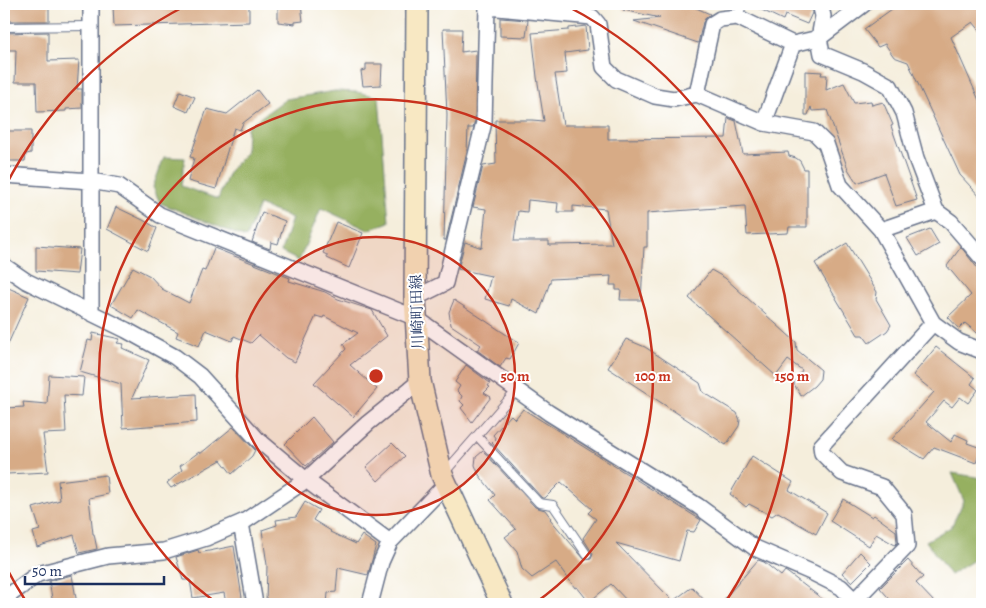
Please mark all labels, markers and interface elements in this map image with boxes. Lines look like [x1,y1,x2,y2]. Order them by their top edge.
street label: 川崎町田線 [406,274,428,350]
text: 50 m [500,366,530,386]
text: 100 m [635,366,671,386]
text: 150 m [775,366,810,386]
centre of rings [367,367,385,385]
scale bar [25,553,164,585]
text: 50 m [32,561,62,581]

